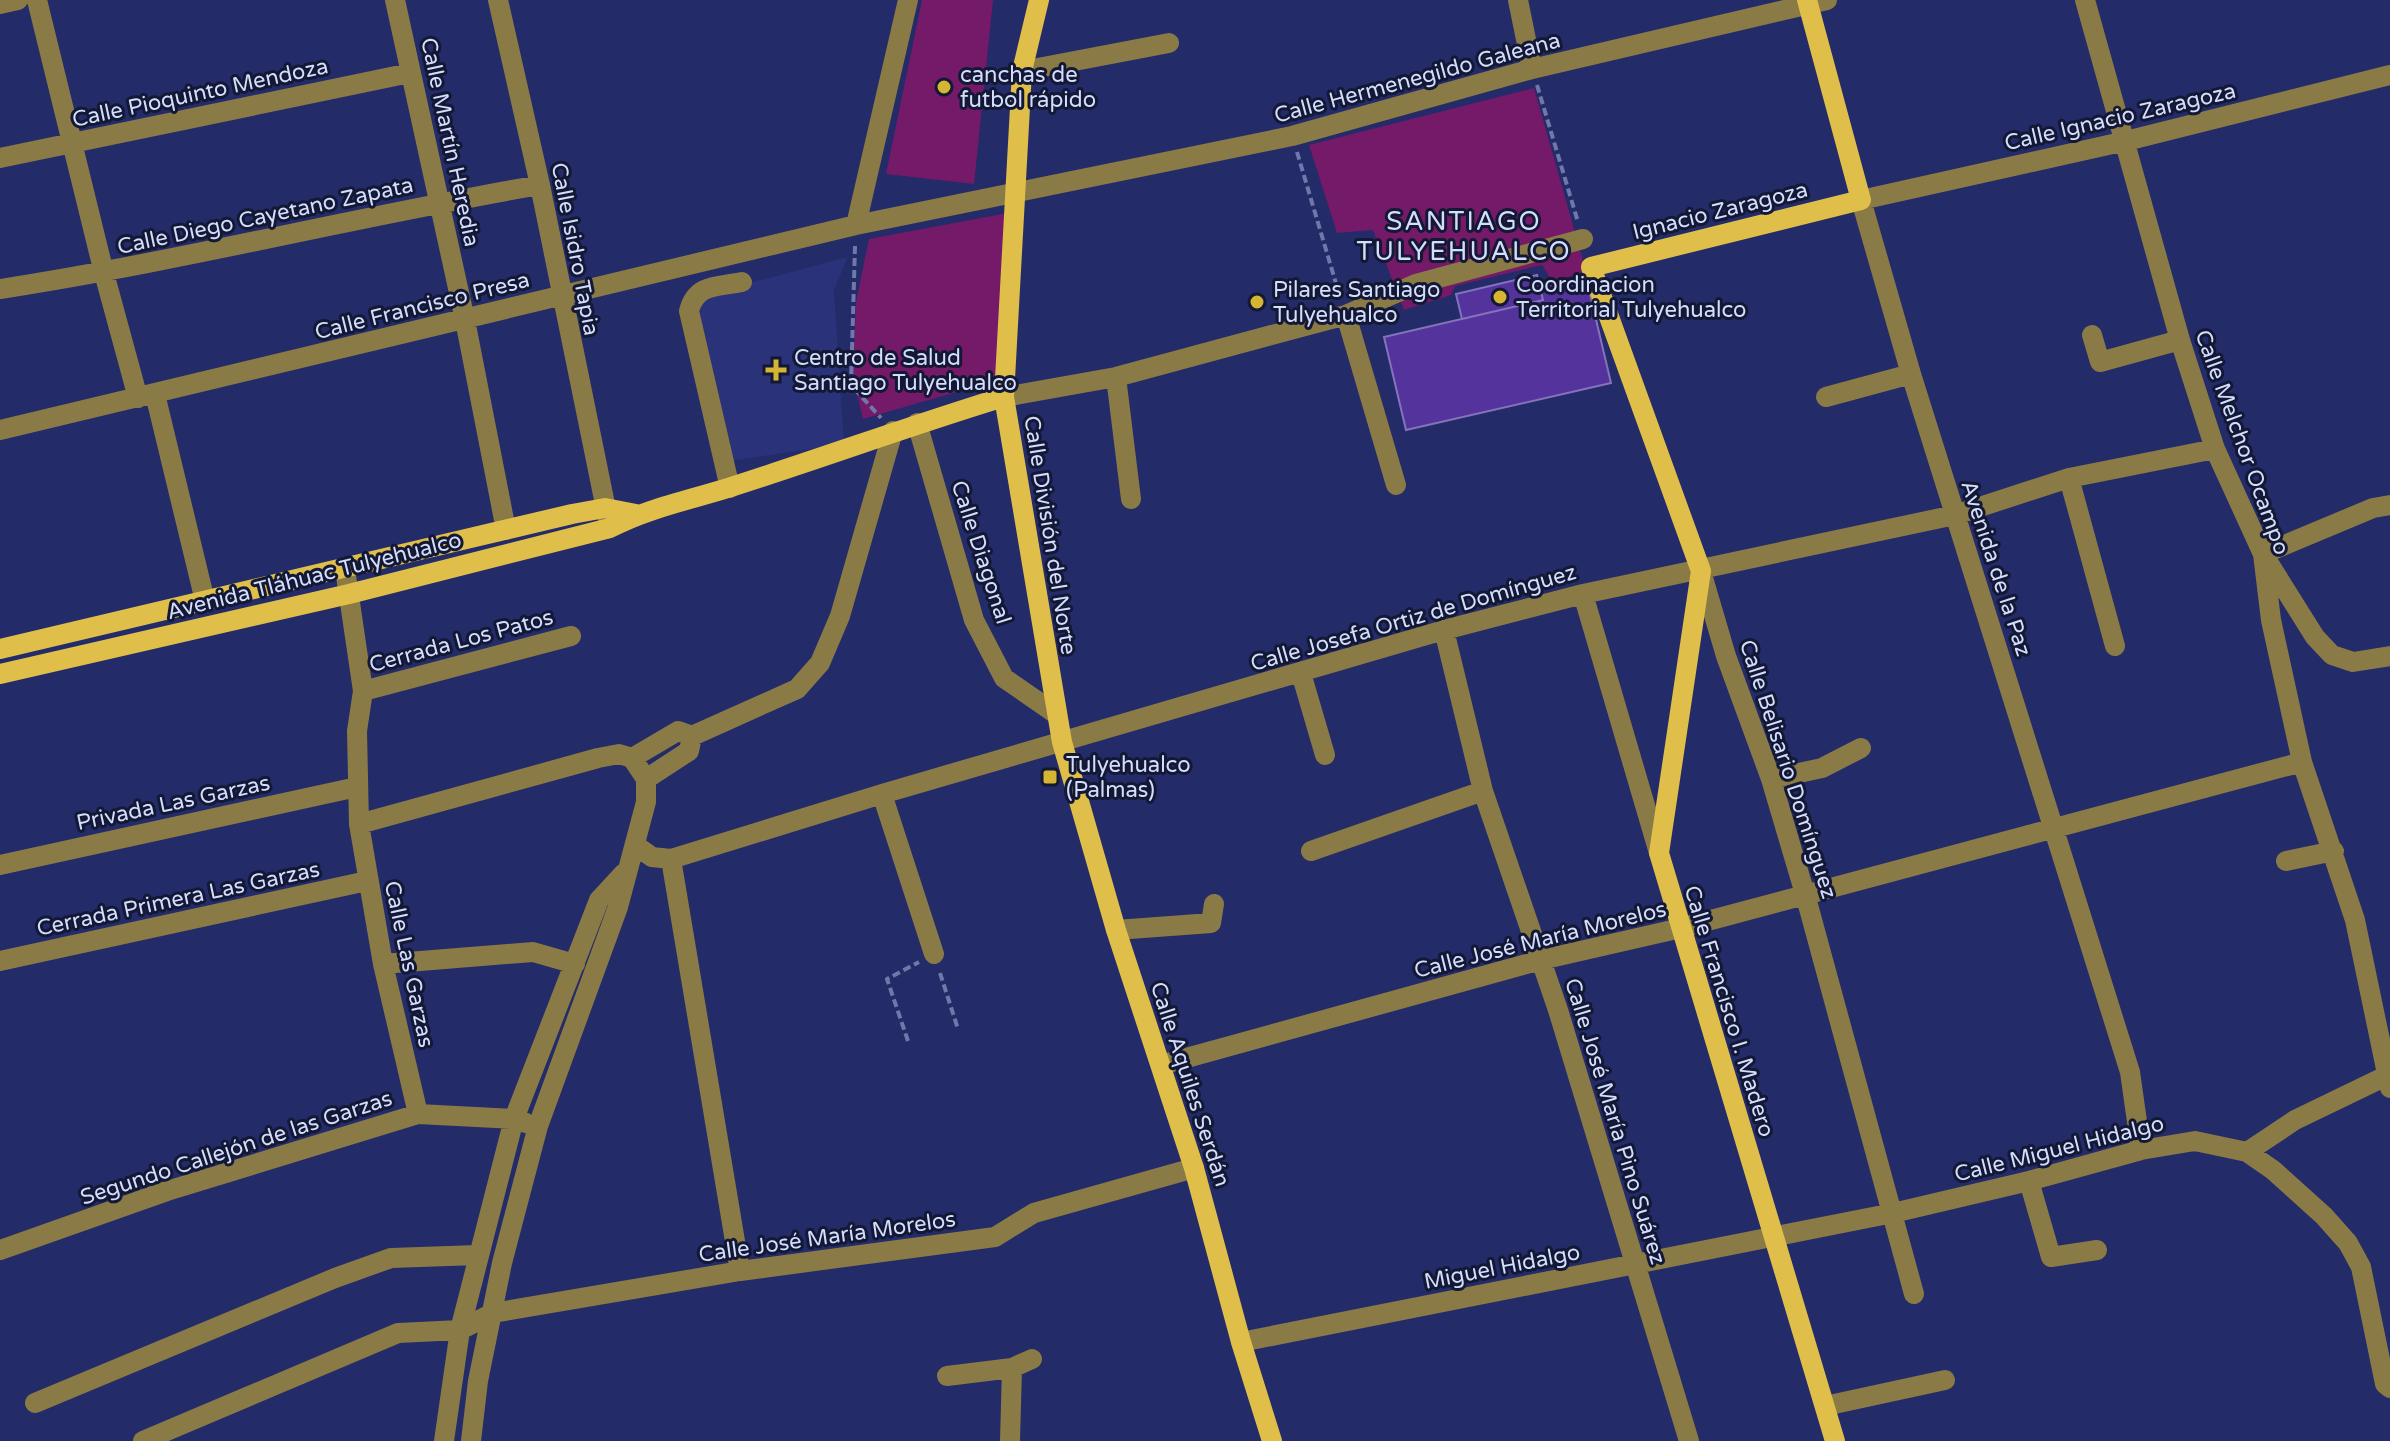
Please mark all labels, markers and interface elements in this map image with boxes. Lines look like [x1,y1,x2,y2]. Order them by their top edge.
street label: Calle Hermenegildo Galeana [1271,27,1563,129]
street label: Calle Martín Heredia [415,35,485,249]
street label: Calle Pioquinto Mendoza [70,53,330,133]
place label: canchas de futbol rápido [960,62,1096,113]
marker: canchas de futbol rápido [935,78,953,96]
street label: Calle Ignacio Zaragoza [2002,78,2238,156]
street label: Calle Isidro Tapia [545,160,605,338]
street label: Calle Diego Cayetano Zapata [115,172,416,260]
street label: Ignacio Zaragoza [1630,177,1811,245]
district label: SANTIAGO TULYEHUALCO [1356,206,1572,267]
street label: Calle Francisco Presa [312,267,532,345]
place label: Coordinacion Territorial Tulyehualco [1516,272,1747,323]
place label: Pilares Santiago Tulyehualco [1273,277,1440,328]
marker: Coordinacion Territorial Tulyehualco [1491,288,1509,306]
marker: Pilares Santiago Tulyehualco [1248,293,1266,311]
street label: Calle Melchor Ocampo [2189,326,2295,558]
place label: Centro de Salud Santiago Tulyehualco [794,345,1017,396]
marker: Centro de Salud Santiago Tulyehualco [765,359,787,381]
street label: Calle División del Norte [1018,414,1082,657]
street label: Calle Diagonal [946,477,1017,627]
street label: Avenida de la Paz [1955,477,2037,660]
street label: Avenida Tláhuac Tulyehualco [164,527,464,625]
street label: Calle Josefa Ortiz de Domínguez [1247,559,1579,677]
street label: Cerrada Los Patos [366,604,556,678]
street label: Calle Belisario Domínguez [1734,637,1842,902]
place label: Tulyehualco (Palmas) [1066,752,1191,803]
marker: Tulyehualco (Palmas) [1041,768,1059,786]
street label: Privada Las Garzas [74,770,272,836]
street label: Cerrada Primera Las Garzas [34,856,322,942]
street label: Calle Las Garzas [379,879,439,1050]
street label: Calle Francisco I. Madero [1678,883,1780,1140]
street label: Calle José María Morelos [1411,896,1669,984]
street label: Calle José María Pino Suárez [1559,975,1671,1268]
street label: Calle Aquiles Serdán [1145,979,1235,1190]
street label: Segundo Callejón de las Garzas [77,1085,395,1211]
street label: Calle Miguel Hidalgo [1952,1110,2167,1188]
street label: Calle José María Morelos [697,1206,957,1268]
street label: Miguel Hidalgo [1422,1239,1582,1295]

